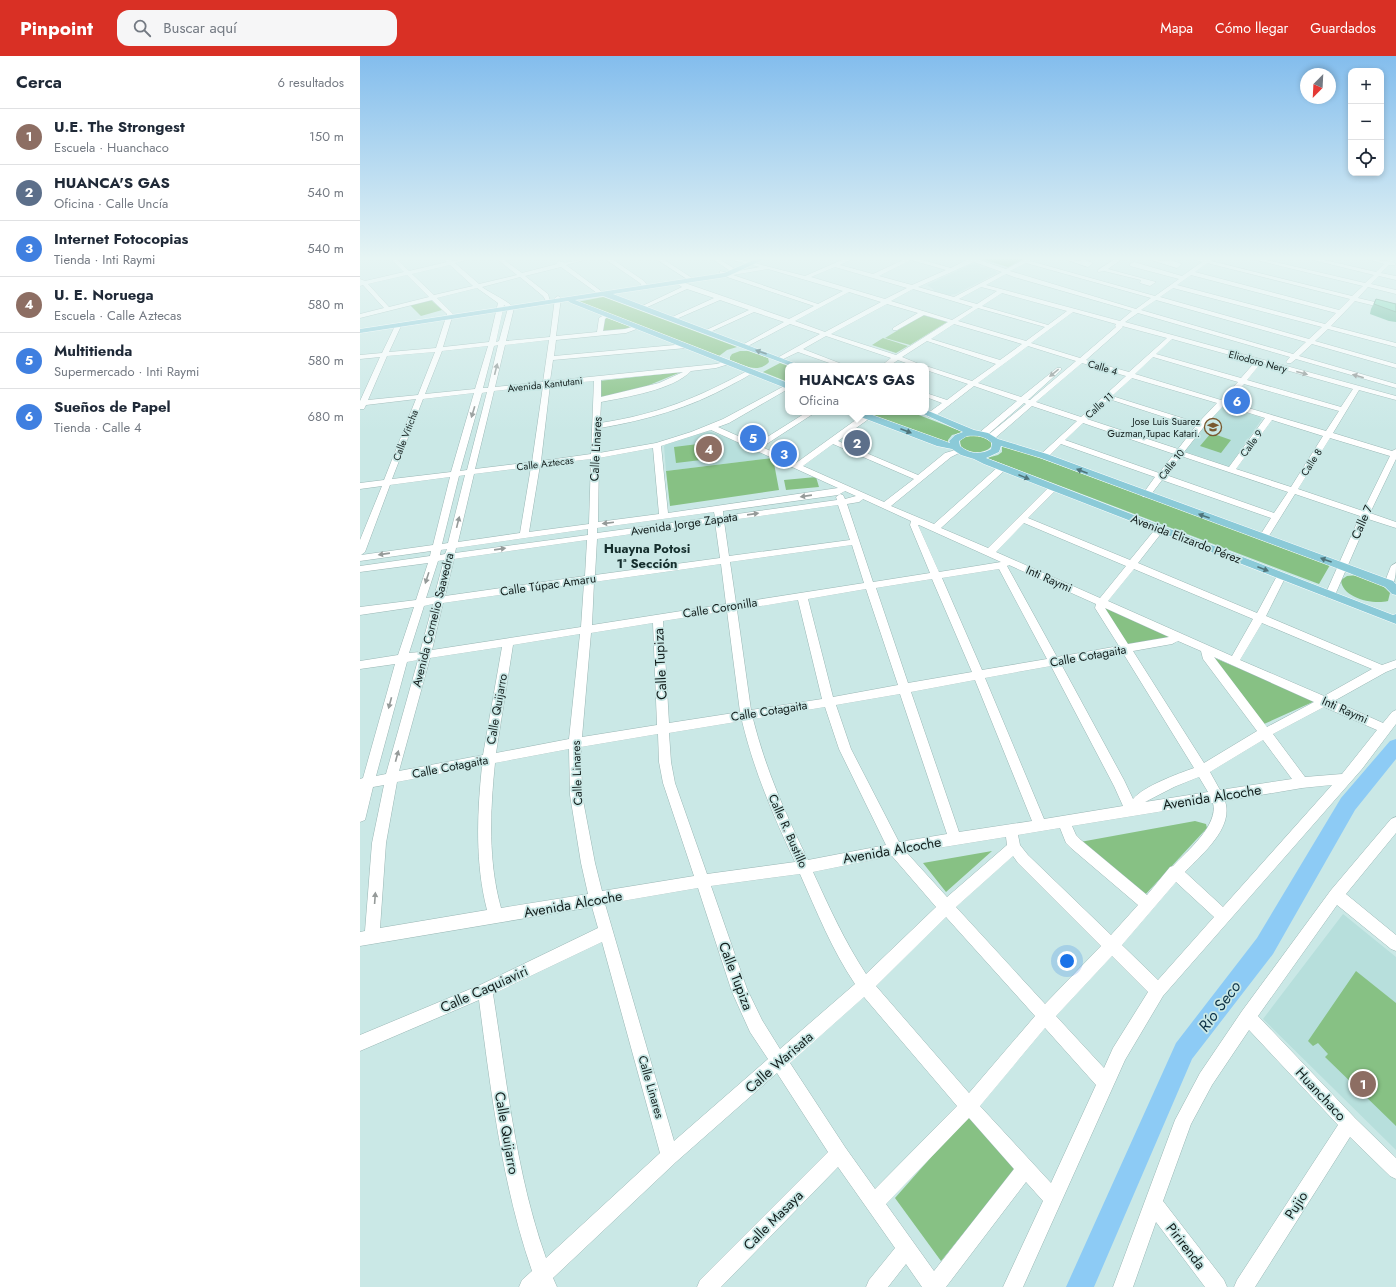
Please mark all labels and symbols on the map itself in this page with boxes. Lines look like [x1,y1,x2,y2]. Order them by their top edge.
north arrow [1300,68,1336,104]
street label: Eliodoro Nery [1227,347,1289,377]
one-way arrow [755,349,767,355]
street label: Calle 4 [1086,356,1120,379]
one-way arrow [494,362,500,375]
one-way arrow [1049,369,1060,378]
one-way arrow [1296,370,1308,376]
street label: Avenida Kantutani [507,373,583,396]
one-way arrow [1352,373,1364,379]
pin: 6 [1224,386,1250,416]
street label: Calle 11 [1082,389,1117,422]
street label: Calle Viticha [389,407,422,463]
one-way arrow [470,407,476,419]
place label: Jose Luis Suarez Guzman,Tupac Katari. [1107,414,1200,441]
street label: Calle Linares [585,416,607,482]
school or university icon: Jose Luis Suarez Guzman,Tupac Katari. [1203,417,1223,437]
pin: 5 [740,423,766,453]
street label: Calle 9 [1236,426,1266,460]
pin: 2 [844,428,870,458]
one-way arrow [900,429,912,435]
pin: 4 [696,434,722,464]
pin: 3 [771,439,797,469]
street label: Calle 10 [1155,446,1188,483]
street label: Calle 8 [1297,446,1326,479]
street label: Calle Aztecas [516,453,574,474]
one-way arrow [1076,467,1088,473]
one-way arrow [1019,474,1030,480]
one-way arrow [800,493,812,500]
street label: Calle 7 [1347,501,1378,542]
street label: Avenida Jorge Zapata [629,508,739,540]
street label: Avenida Elizardo Pérez [1128,510,1244,569]
one-way arrow [747,511,760,517]
one-way arrow [1198,512,1210,518]
one-way arrow [455,516,461,528]
one-way arrow [602,520,614,526]
district label: Huayna Potosi 1ª Sección [604,539,690,573]
one-way arrow [494,546,506,552]
one-way arrow [378,551,390,557]
street label: Avenida Cornelio Saavedra [408,551,458,689]
one-way arrow [1320,556,1332,562]
street label: Inti Raymi [1023,561,1075,597]
one-way arrow [1258,566,1269,572]
street label: Calle Túpac Amaru [499,569,597,601]
one-way arrow [424,573,430,585]
street label: Calle Coronilla [681,593,759,623]
street label: Calle Tupiza [648,628,672,700]
street label: Calle Cotagaita [1048,640,1128,672]
street label: Calle Quijarro [482,672,512,746]
street label: Inti Raymi [1319,692,1371,728]
street label: Calle Cotagaita [730,696,809,726]
one-way arrow [387,697,393,709]
street label: Calle Linares [567,740,587,806]
one-way arrow [395,750,401,762]
street label: Calle Cotagaita [410,751,490,783]
street label: Avenida Alcoche [1161,779,1263,815]
street label: Calle R. Bustillo [764,791,812,871]
street label: Avenida Alcoche [841,831,943,869]
street label: Avenida Alcoche [522,885,624,923]
one-way arrow [372,892,379,904]
street label: Calle Tupiza [714,939,758,1013]
your location [1057,951,1077,971]
street label: Calle Caquiaviri [437,961,531,1017]
water label: Río Seco [1193,976,1246,1037]
street label: Calle Warisata [741,1027,817,1097]
street label: Calle Linares [633,1053,669,1121]
street label: Huanchaco [1291,1063,1351,1125]
pin: 1 [1350,1069,1376,1099]
street label: Calle Quijarro [490,1090,524,1176]
street label: Calle Masaya [739,1186,807,1254]
street label: Pujio [1280,1187,1313,1223]
street label: Pirirenda [1162,1219,1210,1273]

